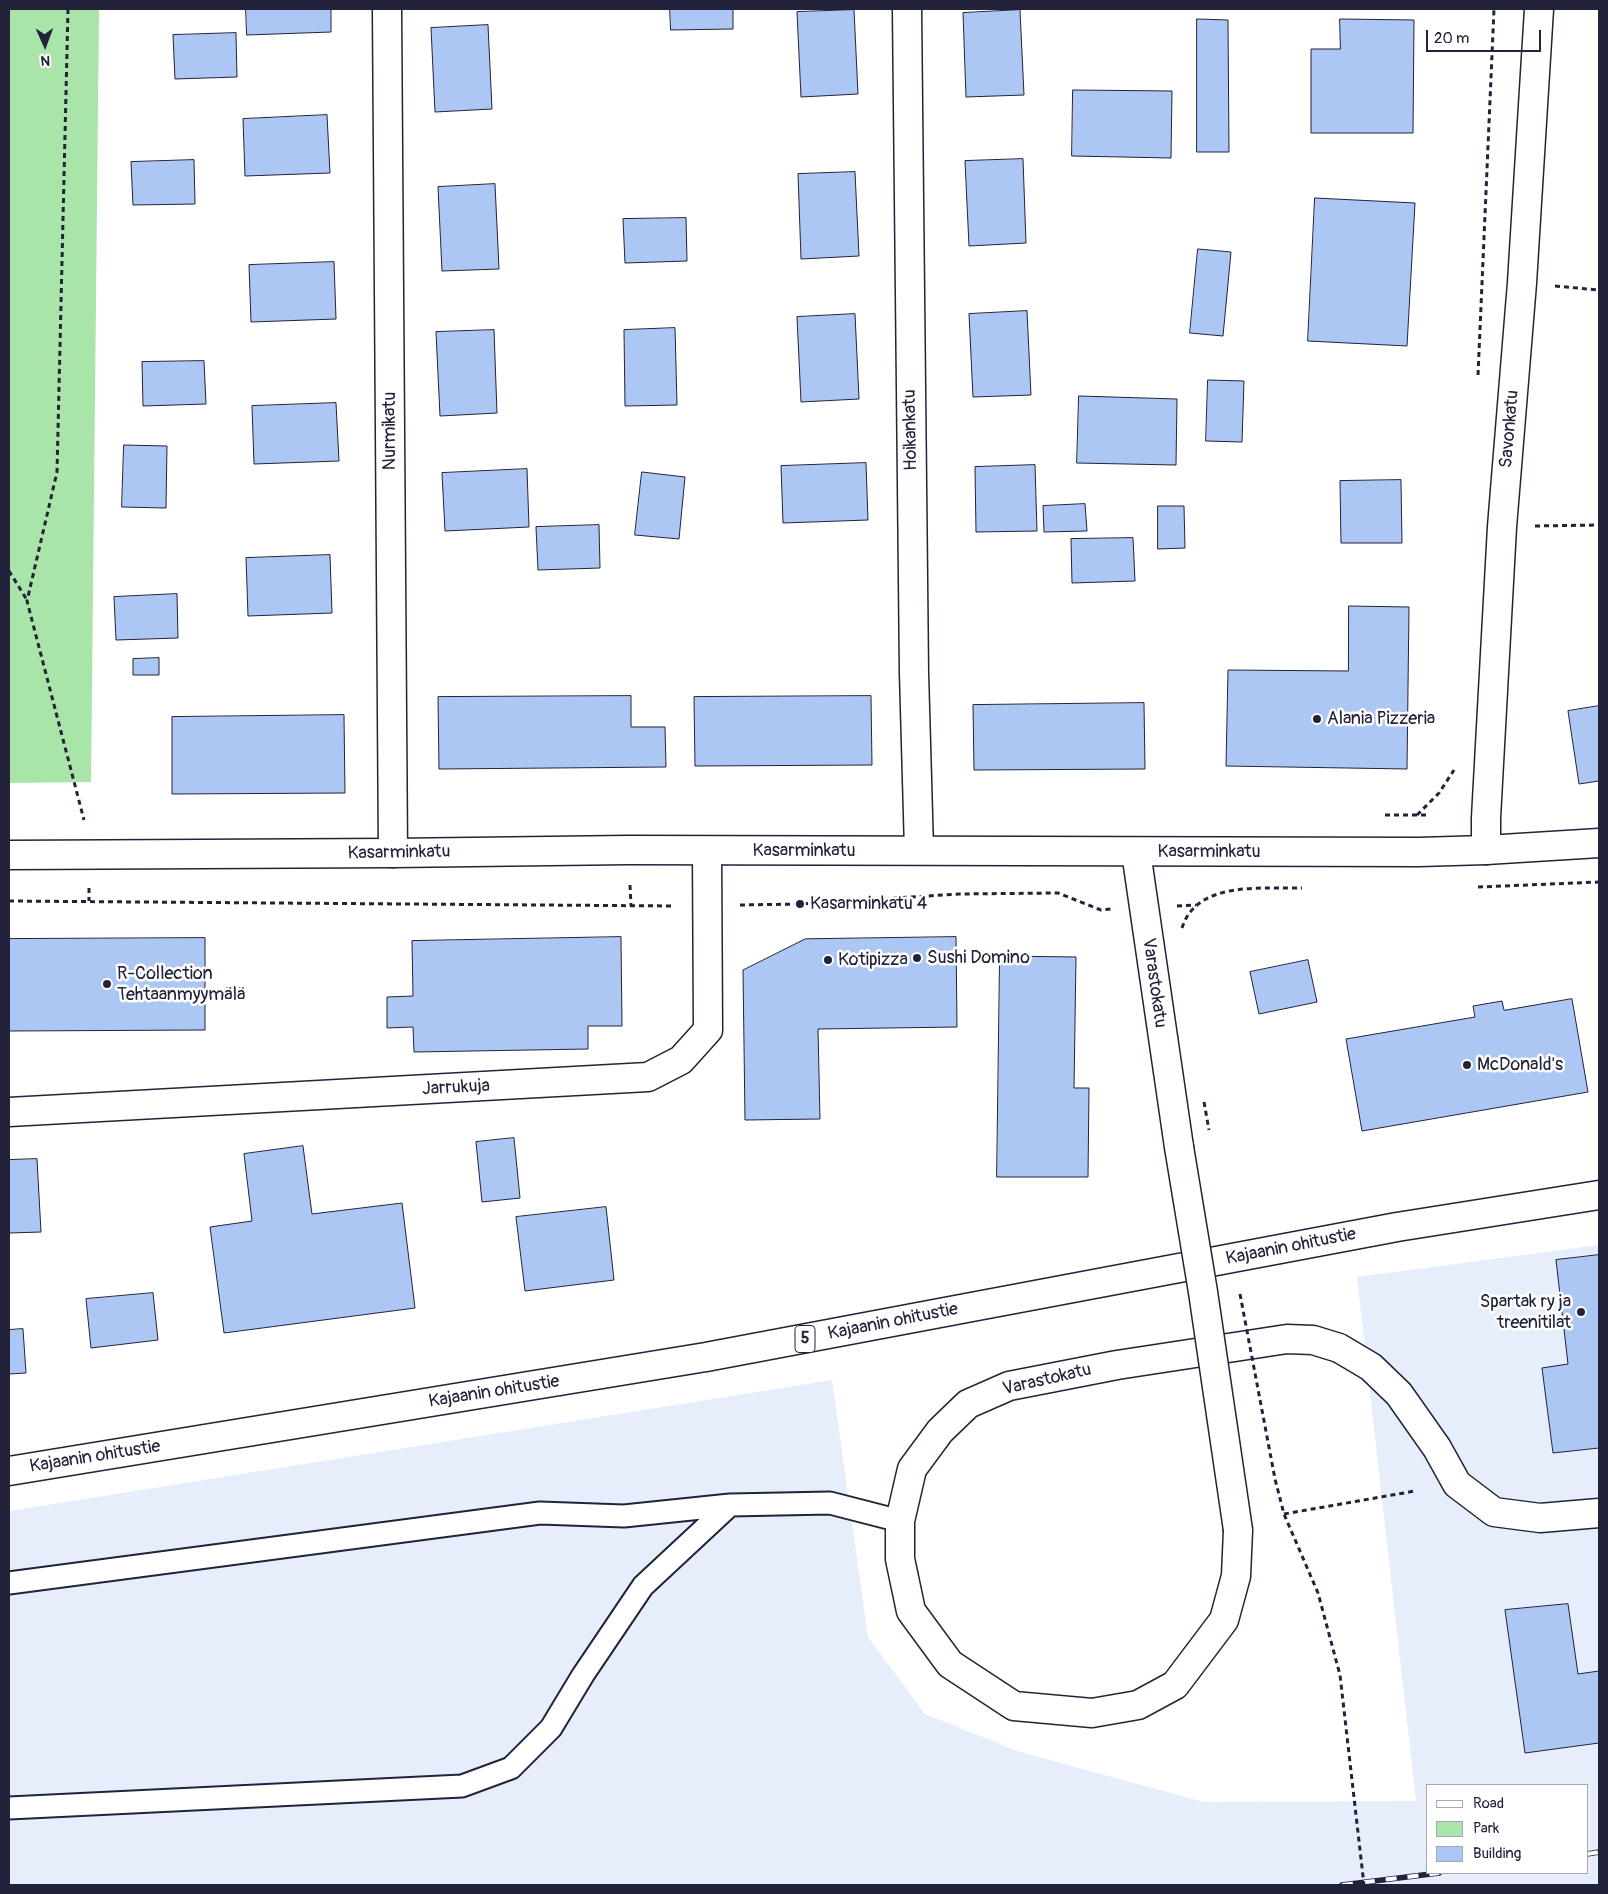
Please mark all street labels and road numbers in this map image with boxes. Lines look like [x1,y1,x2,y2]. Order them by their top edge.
street label: Hoikankatu [899,389,923,471]
street label: Savonkatu [1496,389,1524,469]
street label: Nurmikatu [379,392,401,470]
street label: Kasarminkatu [753,840,855,862]
street label: Kasarminkatu [347,841,451,865]
street label: Kasarminkatu [1158,841,1260,863]
street label: Varastokatu [1137,937,1171,1029]
street label: Jarrukuja [421,1075,491,1101]
street label: Kajaanin ohitustie [1224,1224,1358,1270]
street label: Kajaanin ohitustie [826,1299,960,1345]
road number: 5 [795,1326,815,1352]
street label: Varastokatu [1000,1359,1094,1401]
street label: Kajaanin ohitustie [427,1371,561,1413]
street label: Kajaanin ohitustie [28,1436,162,1478]

